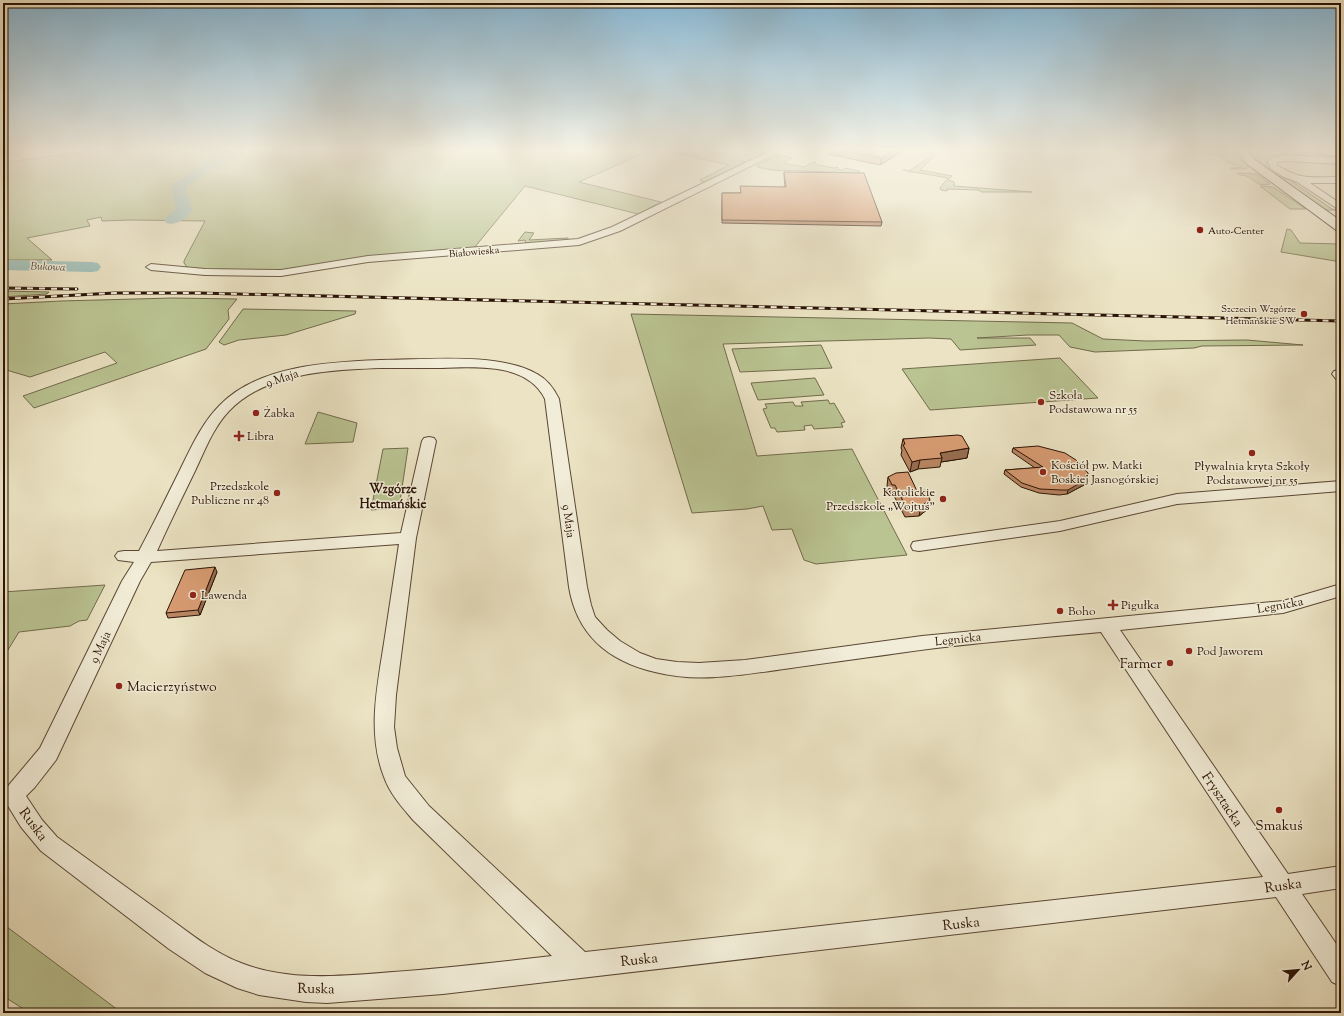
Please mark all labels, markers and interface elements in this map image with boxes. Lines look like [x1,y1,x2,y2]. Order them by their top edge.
place label: Auto-Center [1208,224,1264,239]
marker: Auto-Center [1195,225,1205,235]
street label: Białowieska [448,243,500,262]
water label: Bukowa [30,258,66,276]
place label: Szczecin Wzgórze Hetmańskie SW [1221,302,1296,329]
marker: Szczecin Wzgórze Hetmańskie SW [1299,309,1309,319]
street label: 9 Maja [264,365,302,393]
place label: Szkoła Podstawowa nr 55 [1049,387,1137,419]
marker: Szkoła Podstawowa nr 55 [1036,397,1046,407]
place label: Żabka [264,405,295,423]
marker: Żabka [251,408,261,418]
place label: Libra [247,428,275,446]
marker: Libra [234,431,244,441]
marker: Pływalnia kryta Szkoły Podstawowej nr 55 [1247,448,1257,458]
place label: Kościół pw. Matki Boskiej Jasnogórskiej [1051,457,1159,489]
place label: Pływalnia kryta Szkoły Podstawowej nr 55 [1194,458,1310,490]
marker: Kościół pw. Matki Boskiej Jasnogórskiej [1038,467,1048,477]
place label: Przedszkole Publiczne nr 48 [191,478,269,510]
district label: Wzgórze Hetmańskie [359,481,427,514]
place label: Katolickie Przedszkole „Wojtuś” [826,484,935,516]
marker: Przedszkole Publiczne nr 48 [272,488,282,498]
marker: Katolickie Przedszkole „Wojtuś” [938,494,948,504]
street label: 9 Maja [557,503,579,540]
place label: Lawenda [201,587,248,605]
marker: Lawenda [188,590,198,600]
street label: Legnicka [1256,593,1305,619]
place label: Pigułka [1121,597,1160,615]
marker: Pigułka [1108,600,1118,610]
place label: Boho [1068,603,1096,621]
marker: Boho [1055,606,1065,616]
street label: 9 Maja [86,628,116,666]
street label: Legnicka [934,629,983,651]
place label: Pod Jaworem [1197,643,1263,661]
marker: Pod Jaworem [1184,646,1194,656]
place label: Farmer [1120,655,1163,675]
marker: Farmer [1165,658,1175,668]
place label: Macierzyństwo [127,678,217,698]
marker: Macierzyństwo [114,681,124,691]
street label: Frysztacka [1196,769,1247,832]
street label: Ruska [13,804,52,847]
marker: Smakuś [1274,805,1284,815]
place label: Smakuś [1255,817,1303,837]
street label: Ruska [1263,874,1304,899]
street label: Ruska [942,913,981,937]
street label: Ruska [620,949,659,973]
north arrow [1278,950,1318,990]
text: N [1296,957,1315,974]
street label: Ruska [297,980,335,1000]

